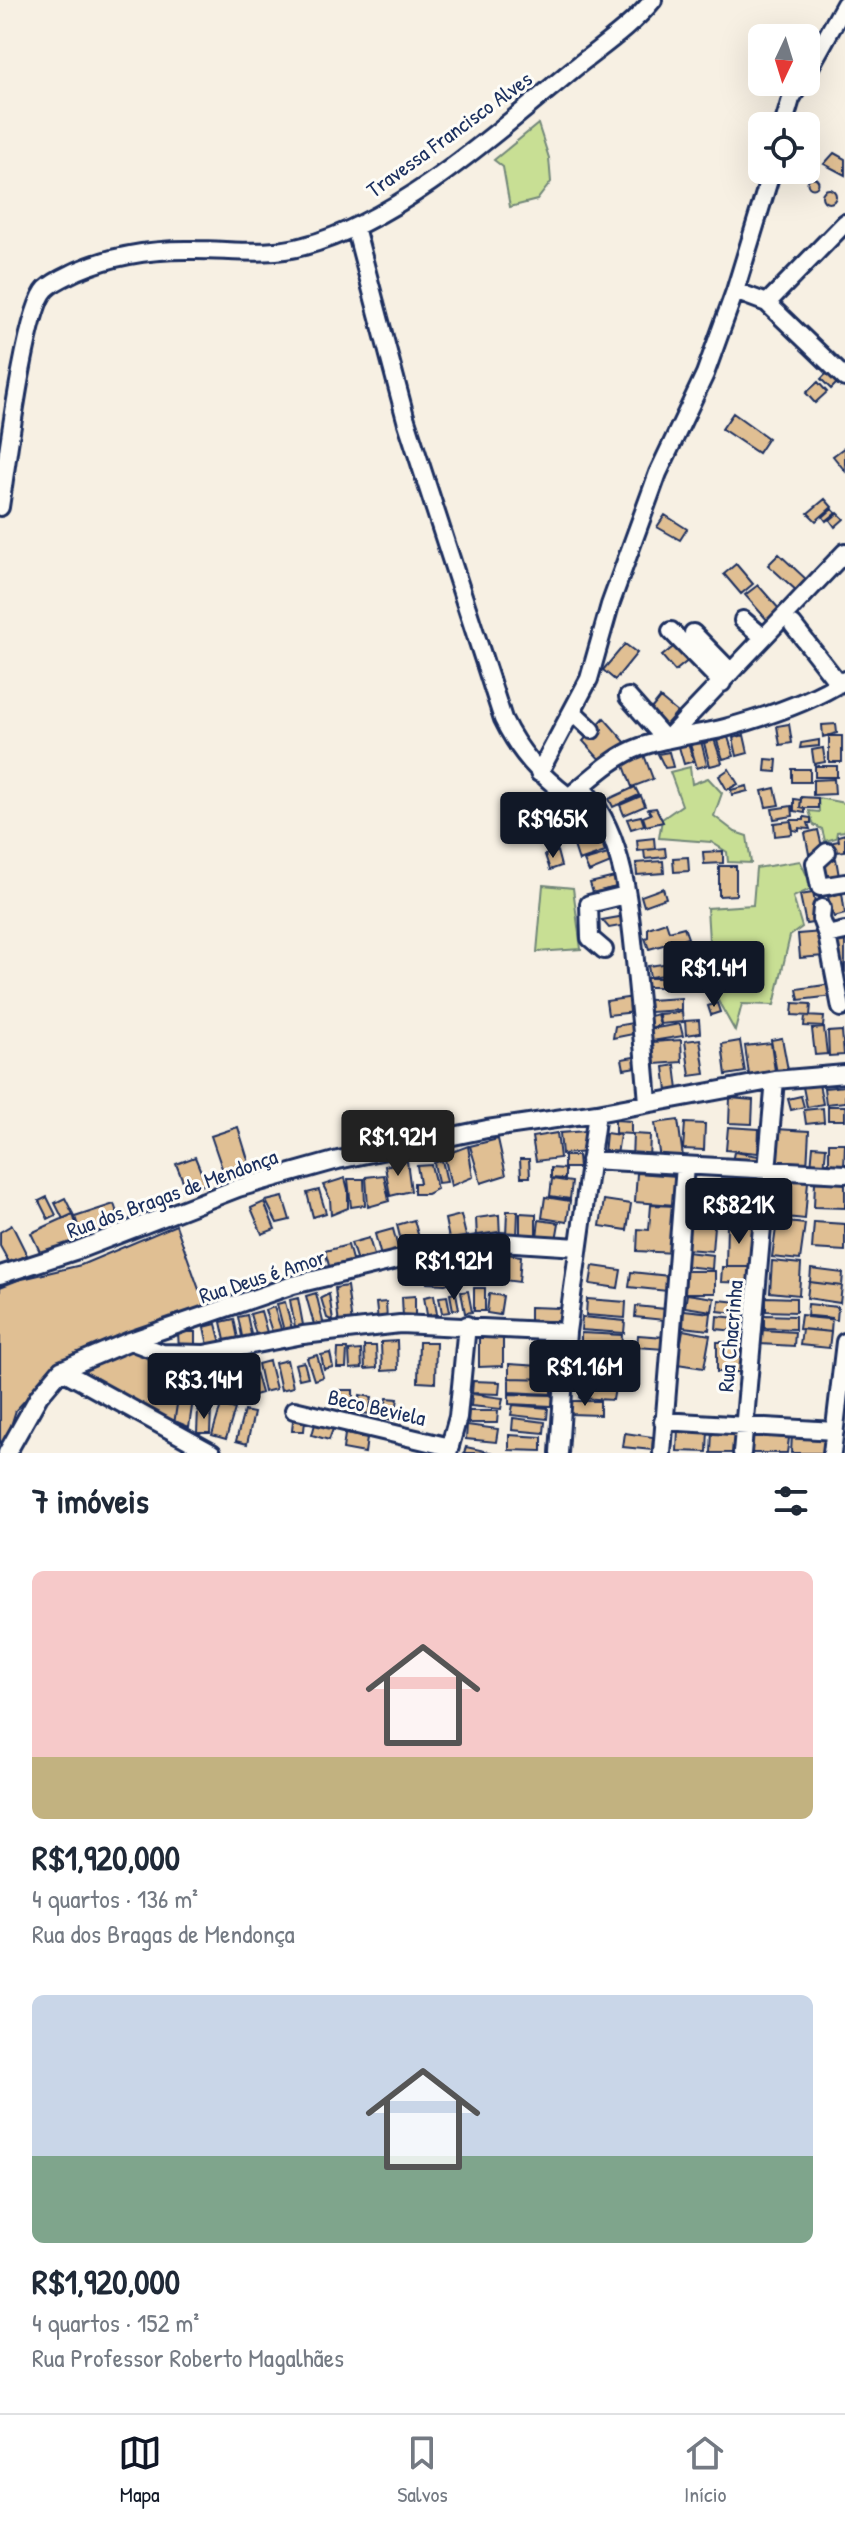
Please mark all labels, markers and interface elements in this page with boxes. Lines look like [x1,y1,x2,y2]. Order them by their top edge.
north arrow [748,24,820,96]
map controls [748,24,820,184]
street label: Travessa Francisco Alves [360,64,538,204]
button: locate [748,112,820,184]
pin: R$965K [488,792,618,860]
text: R$965K [518,800,588,835]
pin: R$1.4M [649,941,779,1009]
text: R$1.4M [681,949,747,984]
pin: R$1.92M [324,1110,472,1178]
text: R$1.92M [359,1118,437,1153]
street label: Rua dos Bragas de Mendonça [62,1141,282,1245]
pin: R$821K [674,1178,804,1246]
text: R$821K [703,1186,775,1221]
pin: R$1.92M [380,1234,528,1302]
street label: Rua Deus é Amor [195,1241,329,1310]
text: R$1.92M [415,1242,493,1277]
street label: Rua Chacrinha [710,1278,750,1393]
pin: R$1.16M [511,1340,659,1408]
text: R$1.16M [547,1348,623,1383]
pin: R$3.14M [130,1353,278,1421]
text: R$3.14M [166,1361,242,1396]
street label: Beco Beviela [325,1381,429,1433]
text: 7 imóveis [32,1478,149,1524]
icon: filters [769,1479,813,1523]
icon: home [351,1623,495,1767]
text: R$1,920,000 [32,1835,180,1881]
text: 4 quartos · 136 m² [32,1881,198,1916]
text: Rua dos Bragas de Mendonça [32,1916,295,1951]
icon: home [351,2047,495,2191]
text: R$1,920,000 [32,2259,180,2305]
text: 4 quartos · 152 m² [32,2305,199,2340]
text: Rua Professor Roberto Magalhães [32,2340,344,2375]
tab: Mapa [118,2431,162,2509]
tab: Salvos [397,2431,448,2509]
tab: Início [683,2431,727,2509]

